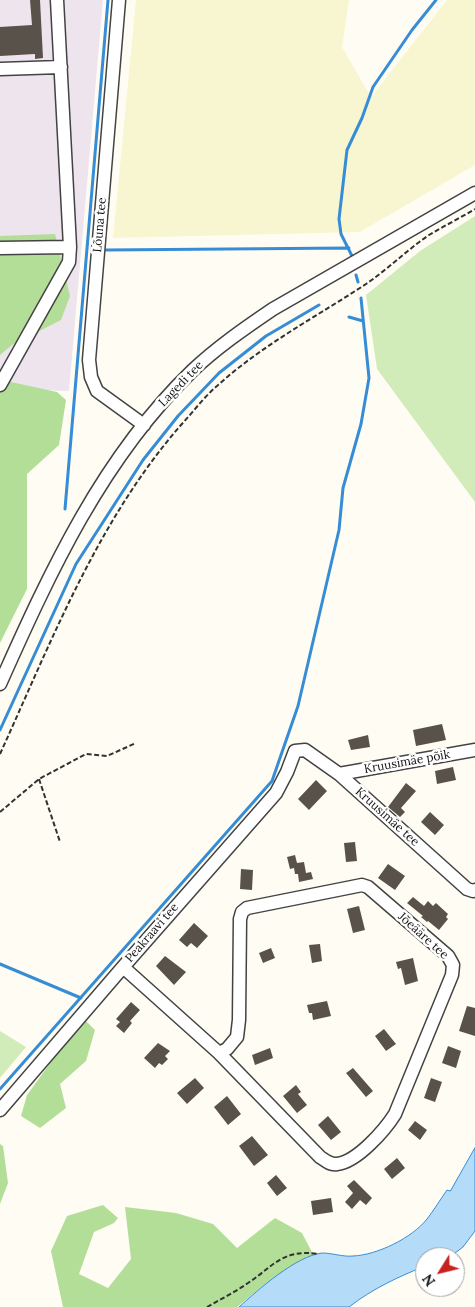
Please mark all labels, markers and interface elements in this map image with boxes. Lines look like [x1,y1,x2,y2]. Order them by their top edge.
street label: Lõuna tee [90,197,110,253]
street label: Lagedi tee [156,358,206,410]
street label: Kruusimäe põik [363,747,451,777]
street label: Kruusimäe tee [352,785,422,849]
street label: Peakraavi tee [122,900,182,966]
street label: Jõeääre tee [395,910,451,962]
north arrow [415,1247,465,1297]
text: N [418,1271,439,1290]

